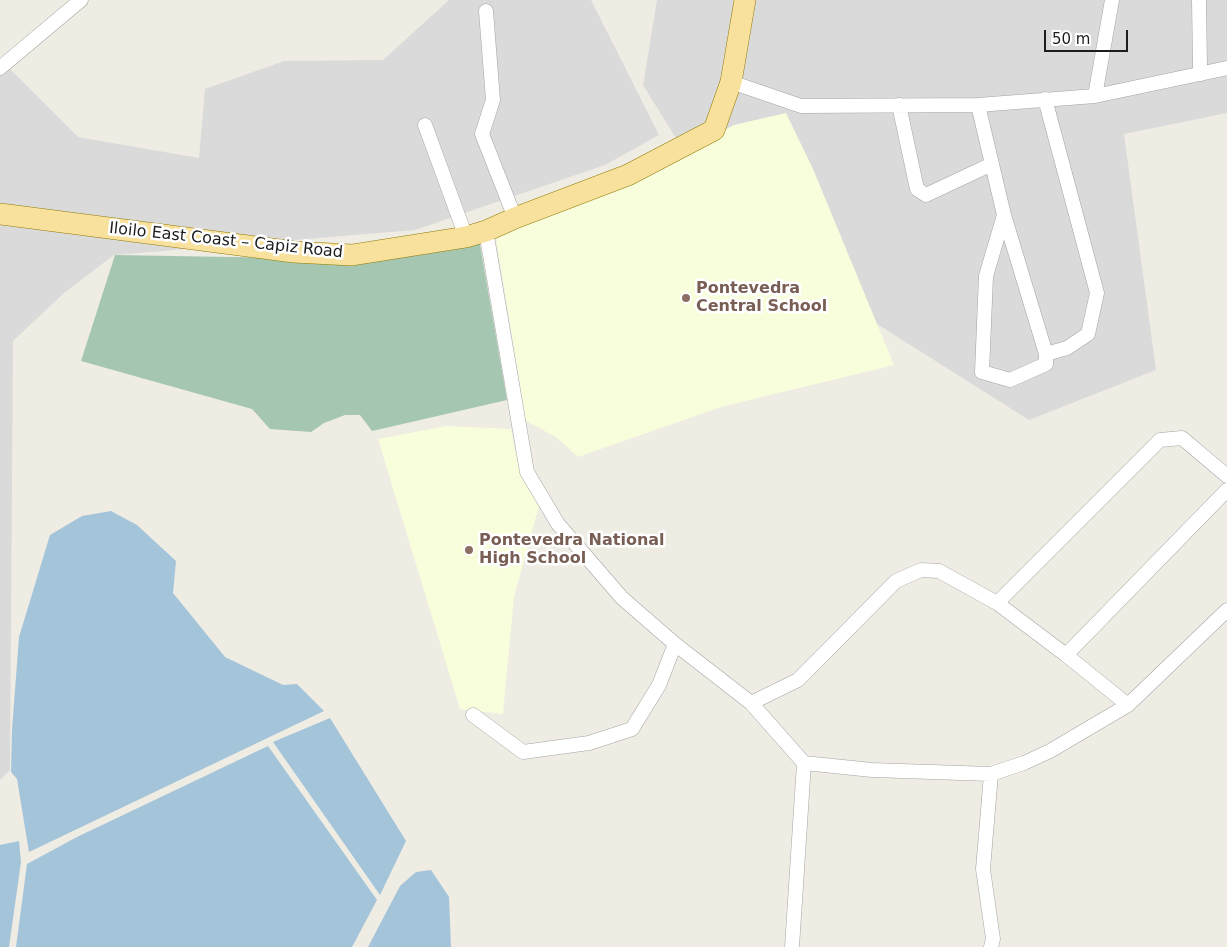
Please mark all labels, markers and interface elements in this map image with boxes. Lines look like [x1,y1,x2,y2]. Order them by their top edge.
scale bar [1047,20,1131,52]
text: 50 m [1052,30,1090,48]
street label: Iloilo East Coast – Capiz Road [108,219,344,263]
place label: Pontevedra Central School [696,279,827,317]
marker: Pontevedra Central School [680,292,692,304]
place label: Pontevedra National High School [479,531,665,569]
marker: Pontevedra National High School [463,544,475,556]

